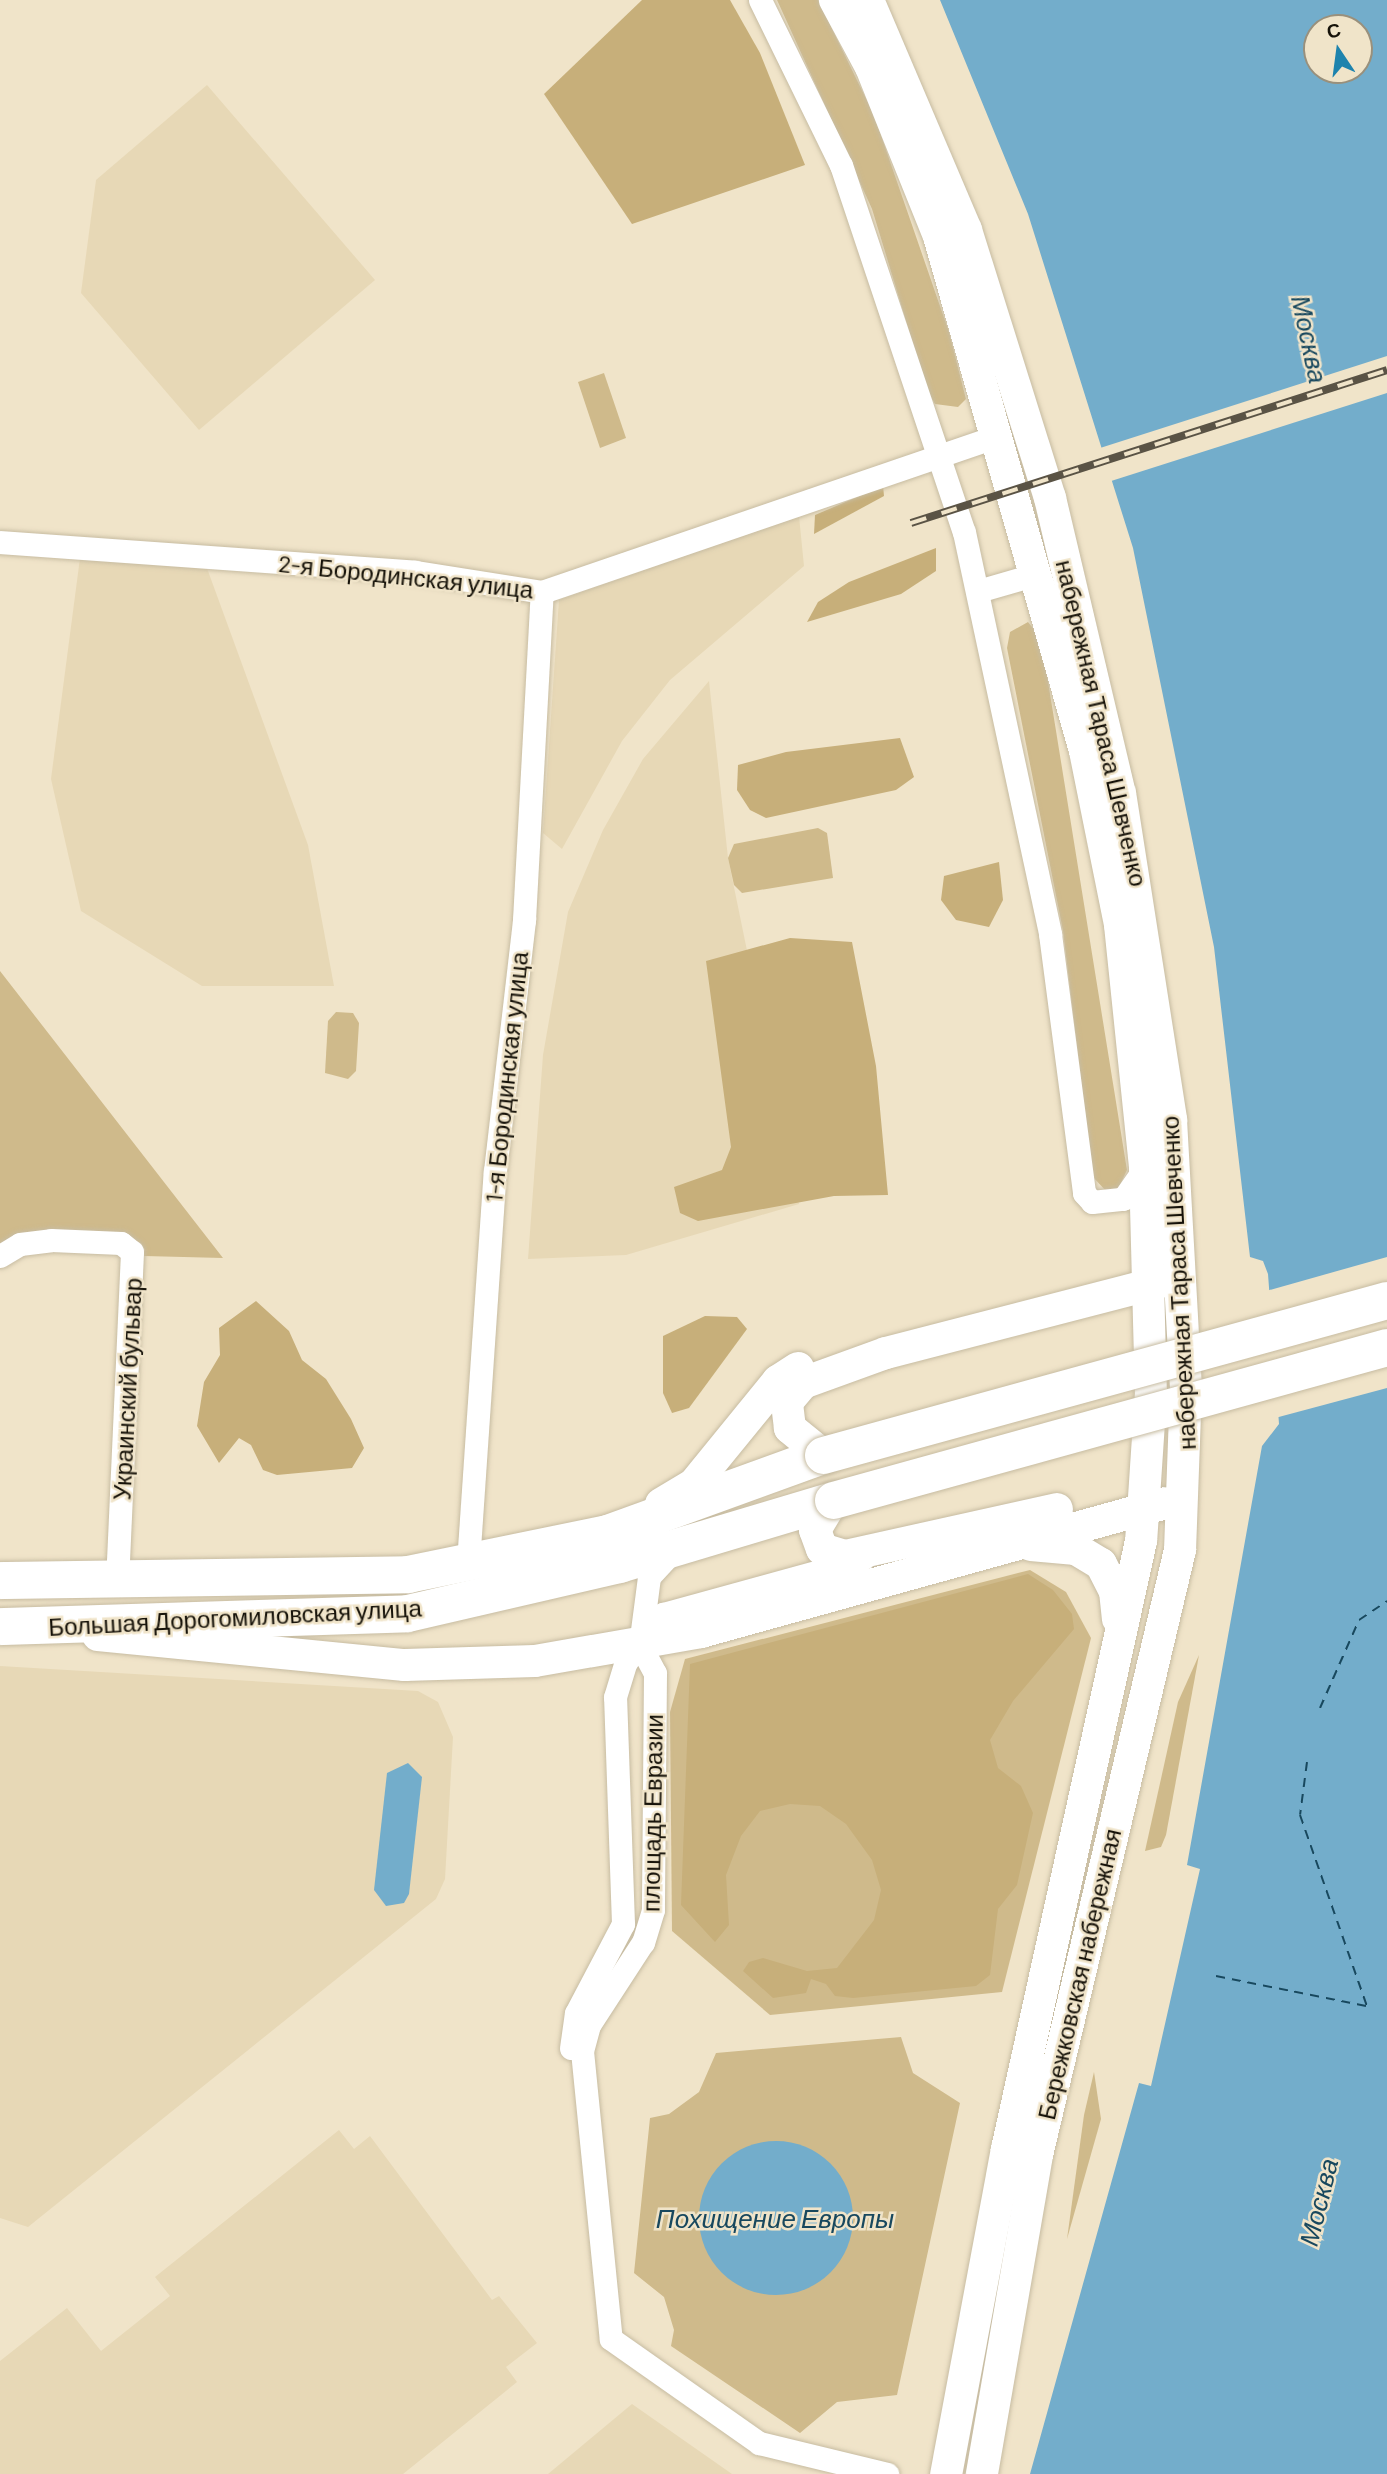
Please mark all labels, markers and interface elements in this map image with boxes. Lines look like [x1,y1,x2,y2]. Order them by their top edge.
north arrow [1303,14,1373,84]
text: С [1324,17,1343,43]
water label: Москва [1286,292,1334,386]
street label: 2-я Бородинская улица [277,548,535,604]
street label: набережная Тараса Шевченко [1050,557,1154,889]
street label: 1-я Бородинская улица [479,950,533,1204]
street label: набережная Тараса Шевченко [1155,1115,1201,1451]
street label: Украинский бульвар [107,1277,147,1501]
street label: Большая Дорогомиловская улица [48,1593,422,1641]
street label: площадь Евразии [636,1714,668,1912]
street label: Бережковская набережная [1031,1826,1127,2122]
water label: Москва [1292,2155,1344,2249]
water label: Похищение Европы [656,2202,894,2234]

